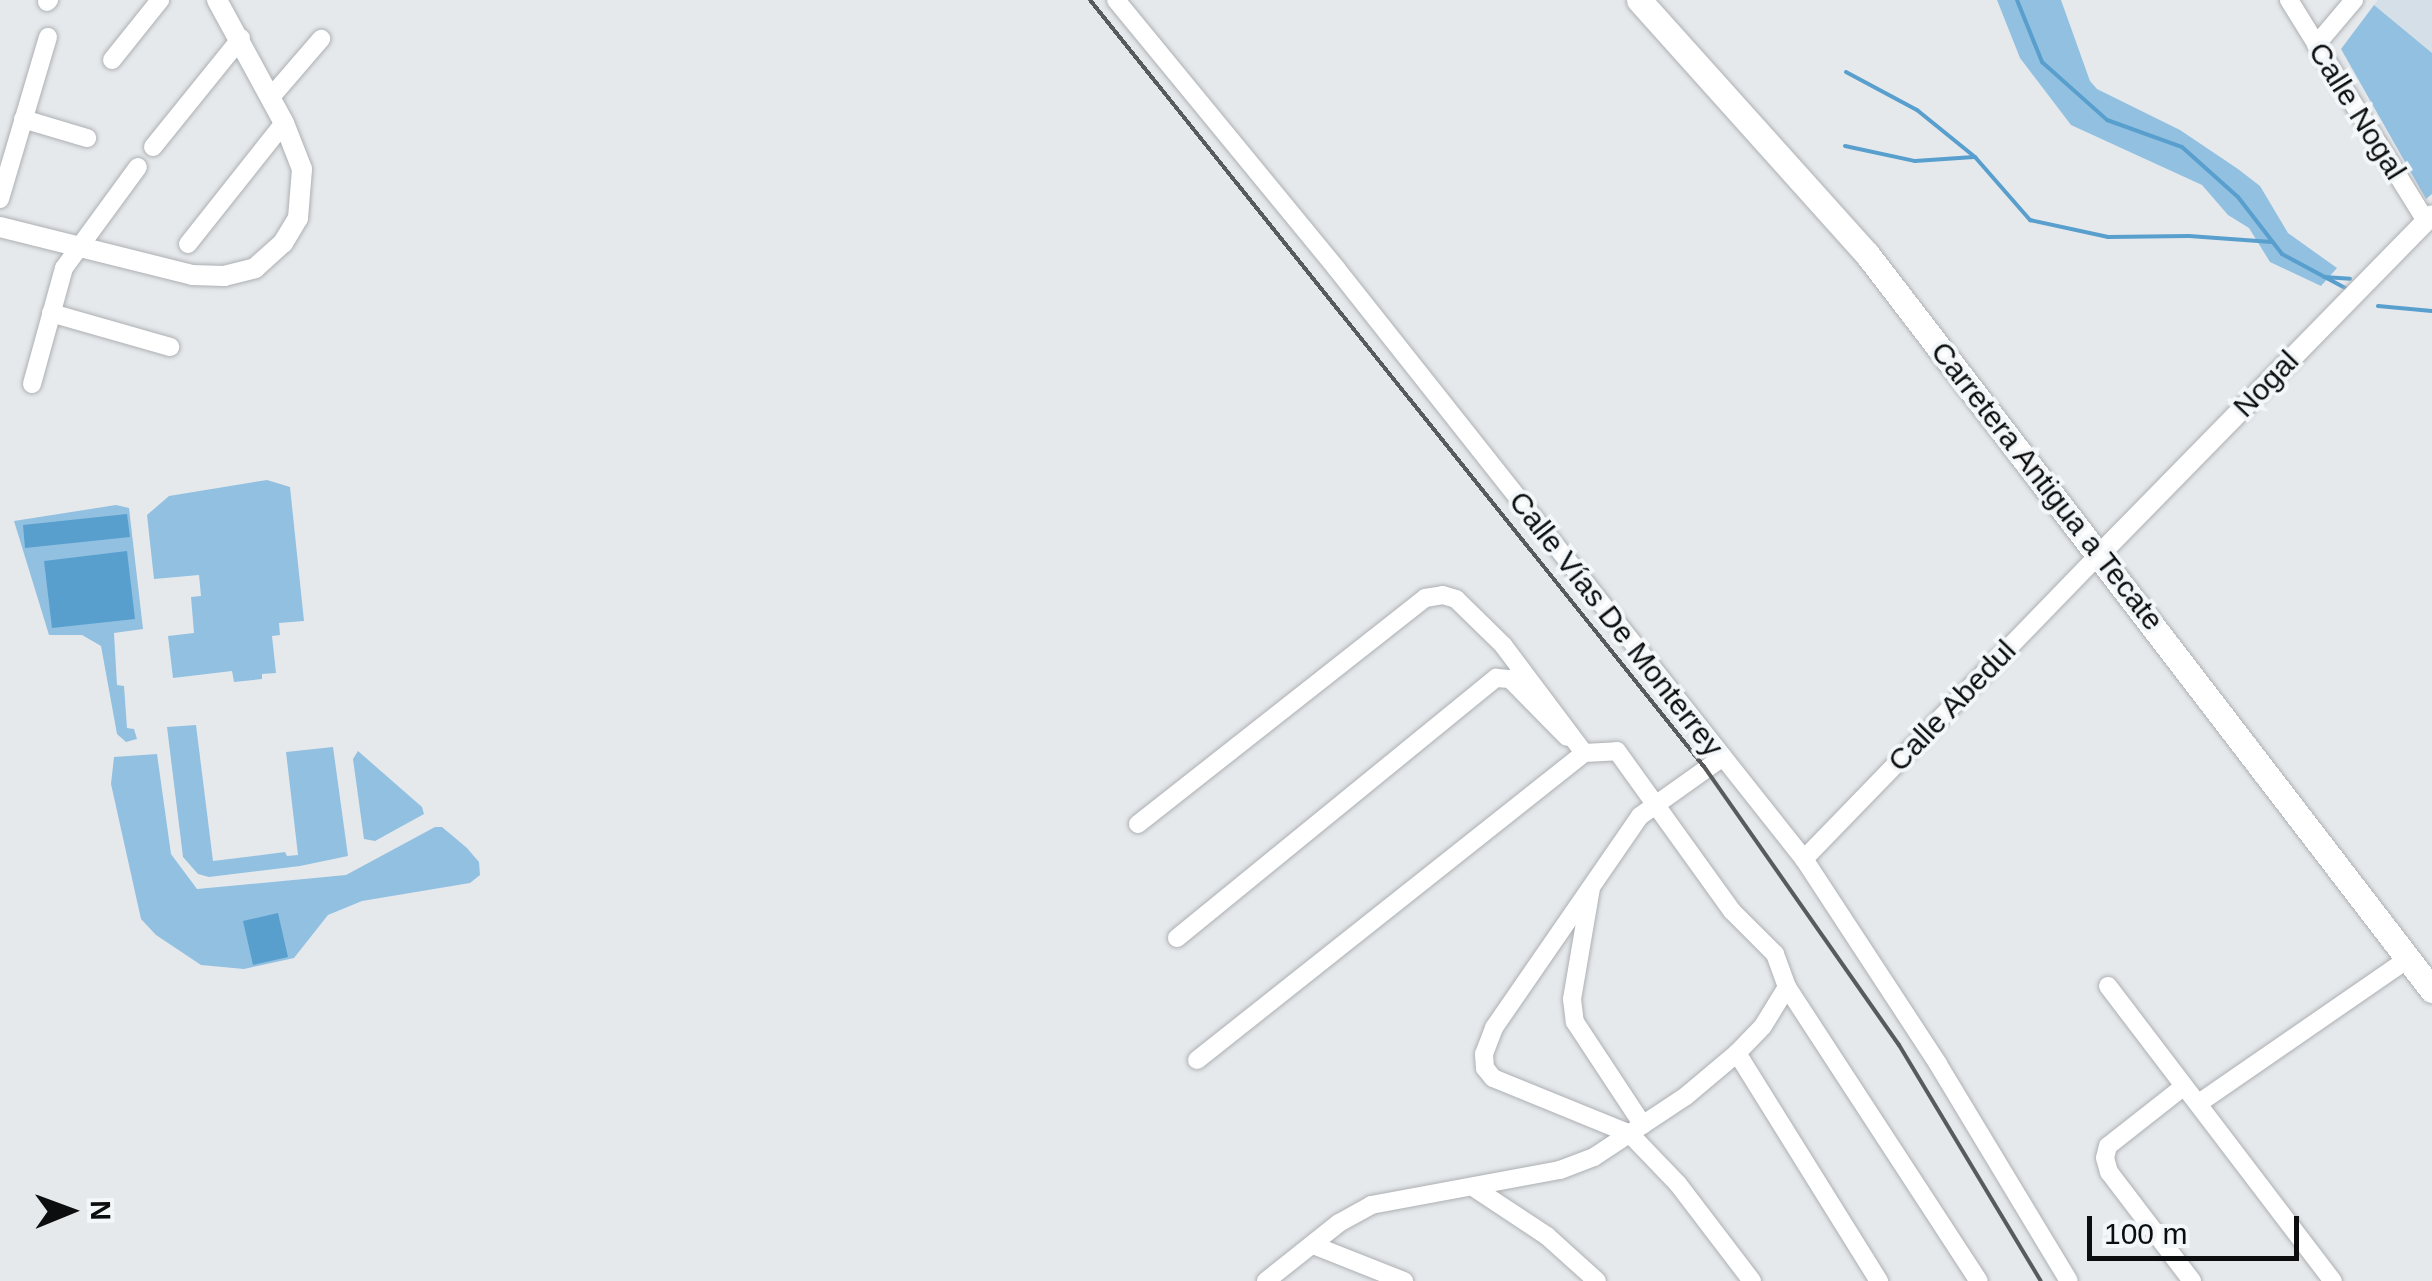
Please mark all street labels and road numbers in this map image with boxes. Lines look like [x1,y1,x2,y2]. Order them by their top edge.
street label: Calle Nogal [2301,36,2413,186]
street label: Carretera Antigua a Tecate [1922,334,2172,638]
street label: Nogal [2226,343,2306,425]
street label: Calle Vías De Monterrey [1501,484,1731,764]
street label: Calle Abedul [1880,632,2024,780]

